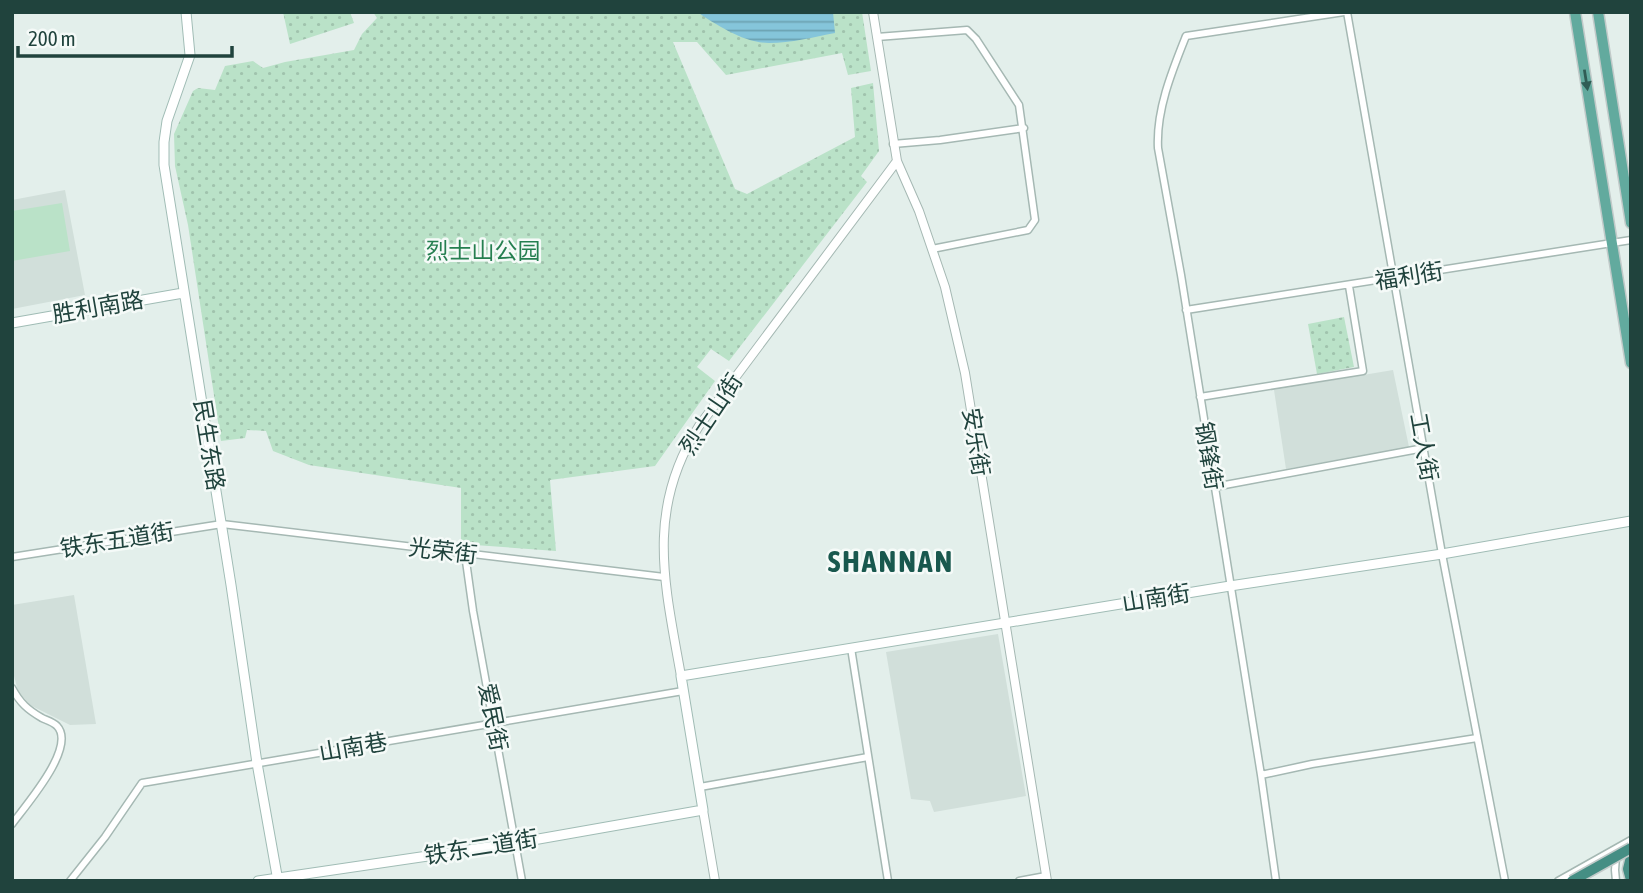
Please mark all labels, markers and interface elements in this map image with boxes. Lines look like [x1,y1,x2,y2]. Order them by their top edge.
scale bar [18,14,231,58]
text: 200 m [28,26,76,50]
one-way arrow [1581,69,1592,91]
park label: 烈士山公园 [426,238,541,264]
street label: 福利街 [1373,258,1445,294]
street label: 胜利南路 [50,286,146,328]
street label: 烈士山街 [674,369,748,459]
street label: 民生东路 [189,398,229,492]
street label: 安乐街 [958,406,994,478]
street label: 工人街 [1405,411,1443,483]
street label: 钢锋街 [1191,420,1227,492]
street label: 铁东五道街 [58,518,176,562]
street label: 光荣街 [407,534,479,568]
district label: SHANNAN [828,544,954,578]
street label: 山南街 [1120,580,1192,616]
street label: 爱民街 [474,681,512,753]
street label: 山南巷 [317,728,389,766]
street label: 铁东二道街 [422,825,540,869]

